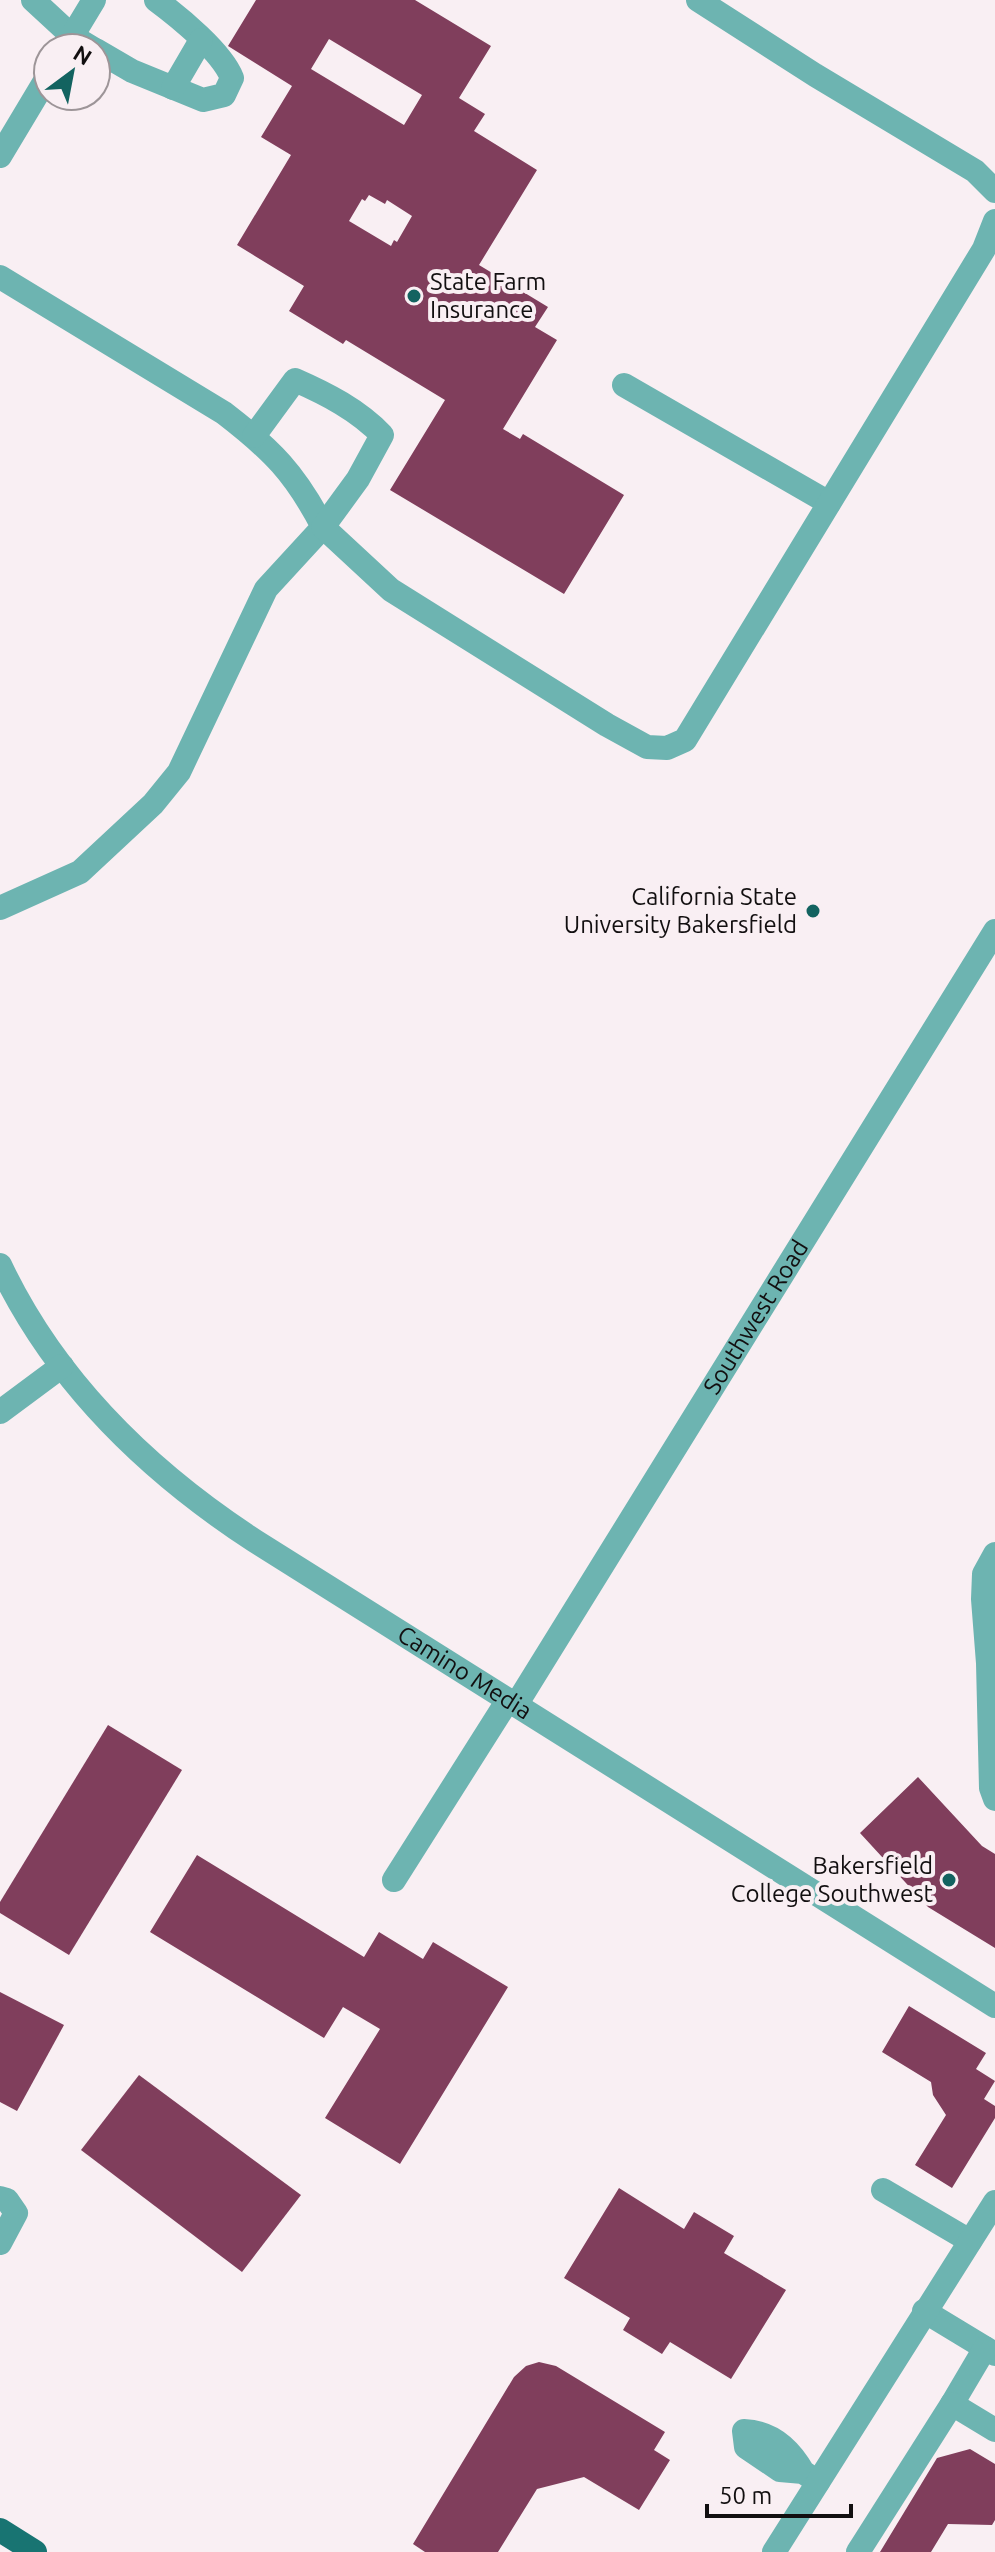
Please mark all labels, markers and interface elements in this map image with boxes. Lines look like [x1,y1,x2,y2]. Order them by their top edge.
north arrow [32,32,112,112]
text: N [69,40,96,70]
place label: State Farm Insurance [430,268,546,323]
marker: State Farm Insurance [405,287,423,305]
place label: California State University Bakersfield [564,883,797,938]
marker: California State University Bakersfield [804,902,822,920]
street label: Southwest Road [698,1235,813,1399]
street label: Camino Media [393,1620,537,1724]
place label: Bakersfield College Southwest [731,1852,934,1907]
marker: Bakersfield College Southwest [940,1871,958,1889]
scale bar [707,2468,851,2518]
text: 50 m [719,2482,772,2509]

